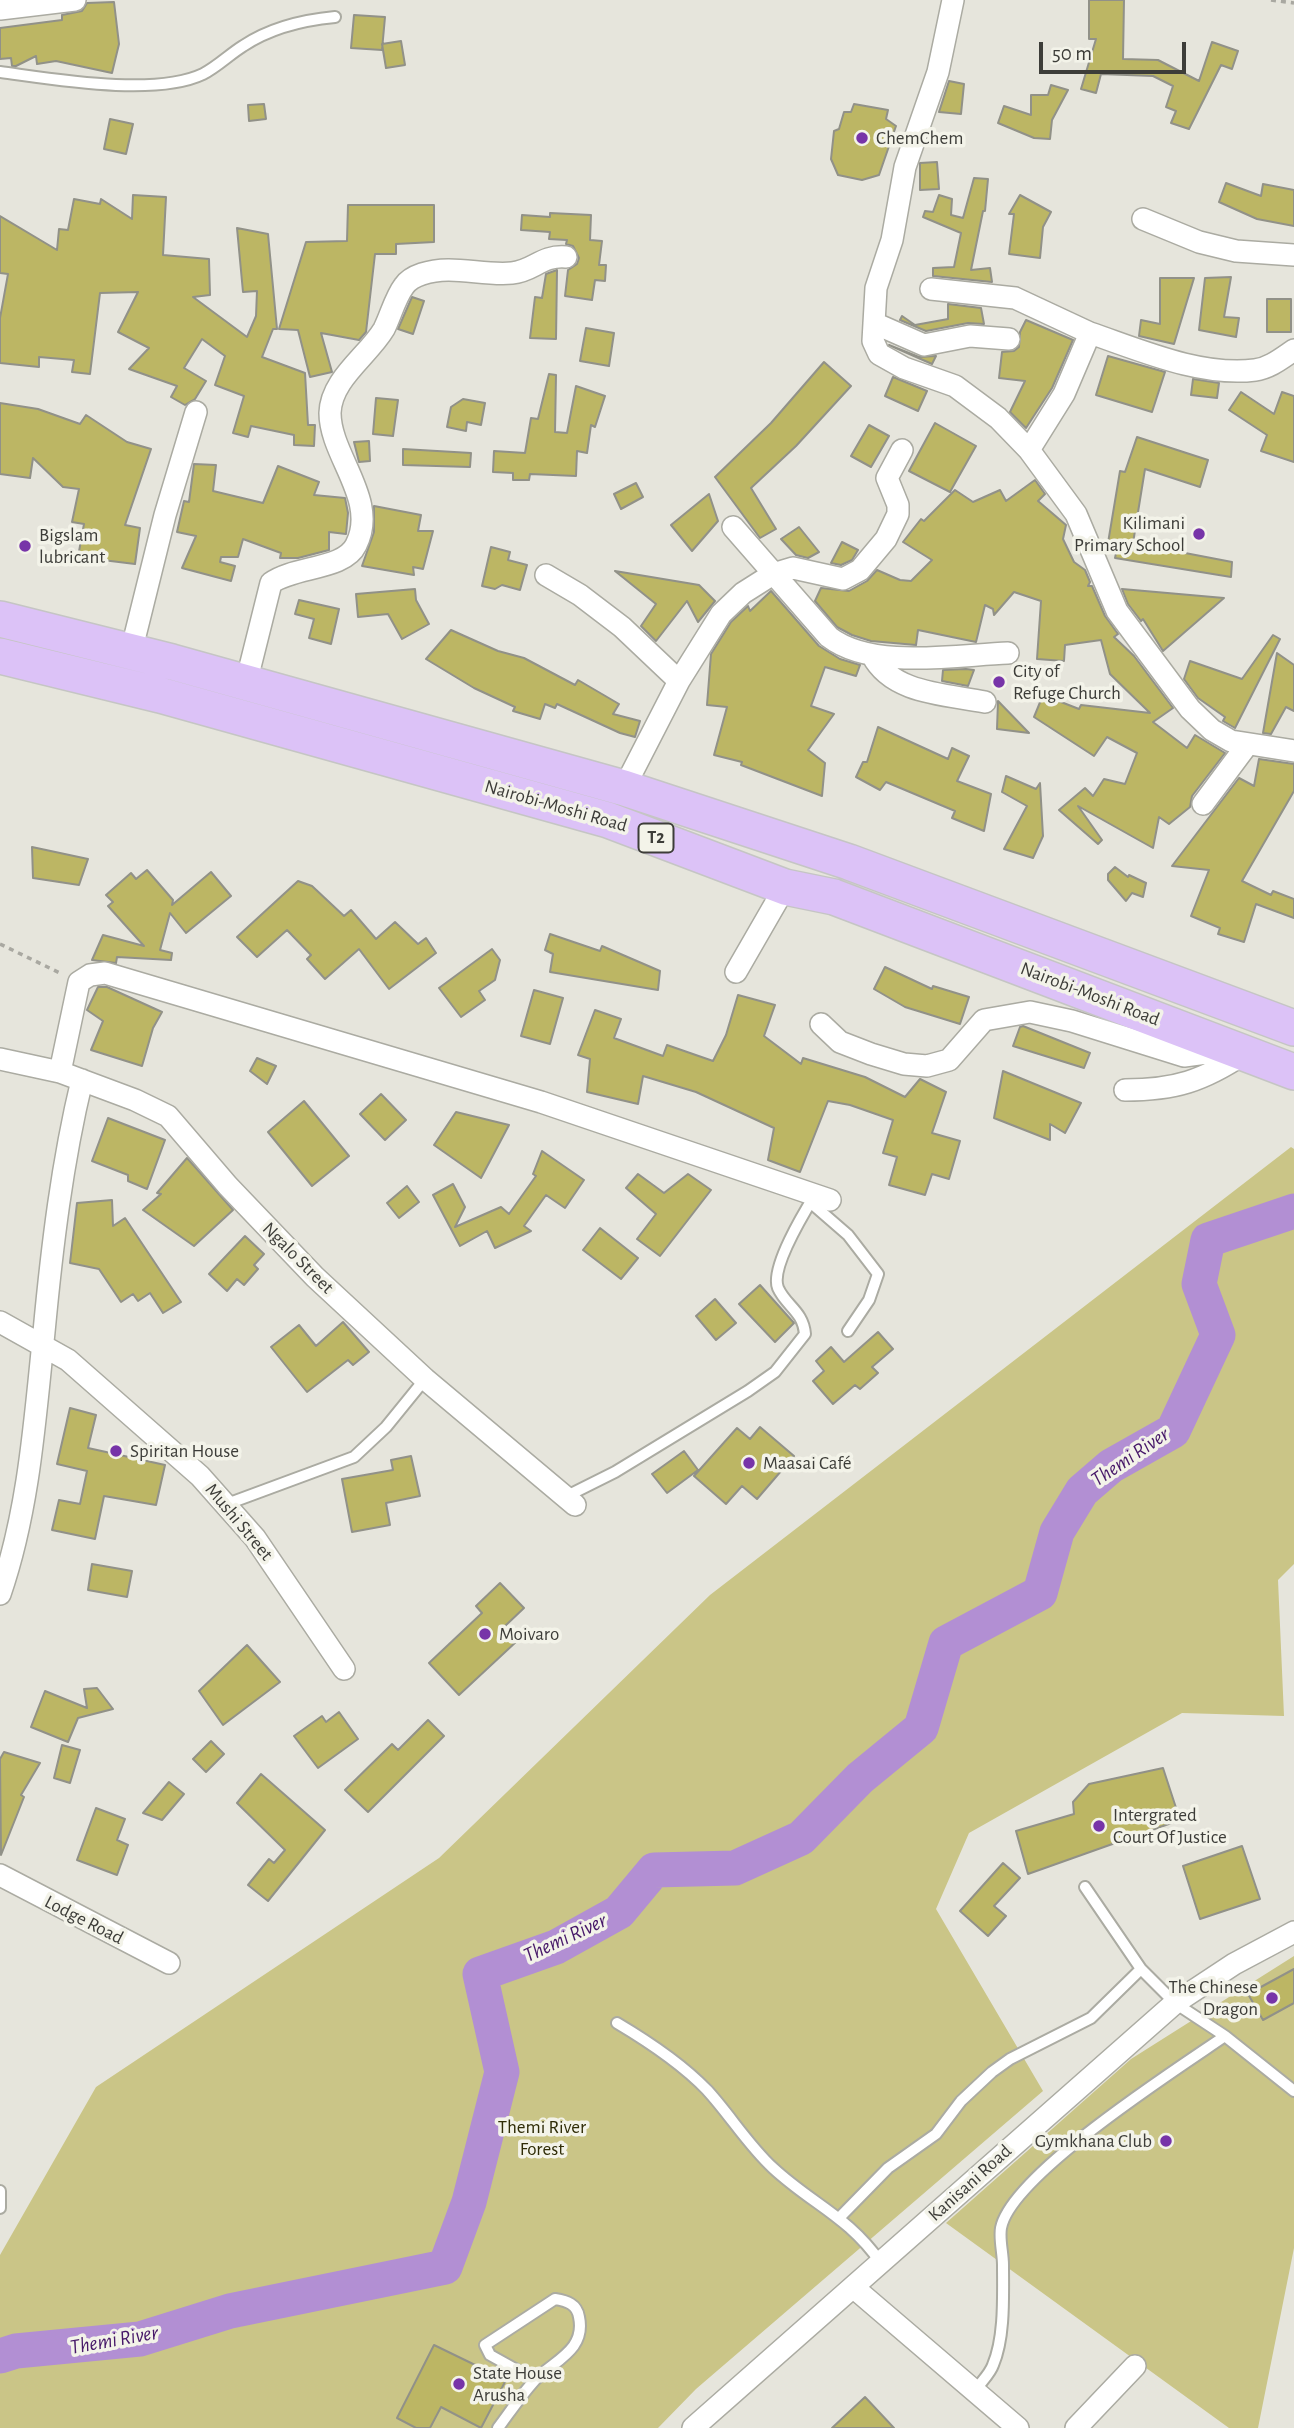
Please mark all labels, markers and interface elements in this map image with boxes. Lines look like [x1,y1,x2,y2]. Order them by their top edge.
scale bar [1042,28,1189,72]
text: 50 m [1052,43,1092,64]
place label: ChemChem [876,127,963,149]
marker: ChemChem [854,130,870,146]
place label: Kilimani Primary School [1074,512,1185,556]
place label: Bigslam lubricant [39,524,105,568]
marker: Kilimani Primary School [1191,526,1207,542]
marker: Bigslam lubricant [17,538,33,554]
place label: City of Refuge Church [1013,660,1121,704]
marker: City of Refuge Church [991,674,1007,690]
street label: Nairobi-Moshi Road [482,775,630,837]
road number: T2 [638,824,674,852]
street label: Nairobi-Moshi Road [1017,957,1163,1031]
street label: Ngalo Street [257,1217,339,1299]
water label: Themi River [1086,1422,1174,1492]
place label: Spiritan House [130,1440,239,1462]
marker: Spiritan House [108,1443,124,1459]
place label: Maasai Café [763,1452,852,1474]
marker: Maasai Café [741,1455,757,1471]
street label: Mushi Street [200,1479,278,1565]
place label: Moivaro [499,1623,559,1645]
marker: Moivaro [477,1626,493,1642]
place label: Intergrated Court Of Justice [1113,1804,1227,1848]
marker: Intergrated Court Of Justice [1091,1818,1107,1834]
street label: Lodge Road [41,1890,127,1950]
water label: Themi River [519,1908,611,1968]
place label: The Chinese Dragon [1168,1976,1258,2020]
marker: The Chinese Dragon [1264,1990,1280,2006]
park label: Themi River Forest [498,2116,586,2160]
place label: Gymkhana Club [1035,2130,1152,2152]
marker: Gymkhana Club [1158,2133,1174,2149]
street label: Kanisani Road [924,2140,1016,2226]
water label: Themi River [68,2320,160,2360]
place label: State House Arusha [473,2362,562,2406]
marker: State House Arusha [451,2376,467,2392]

